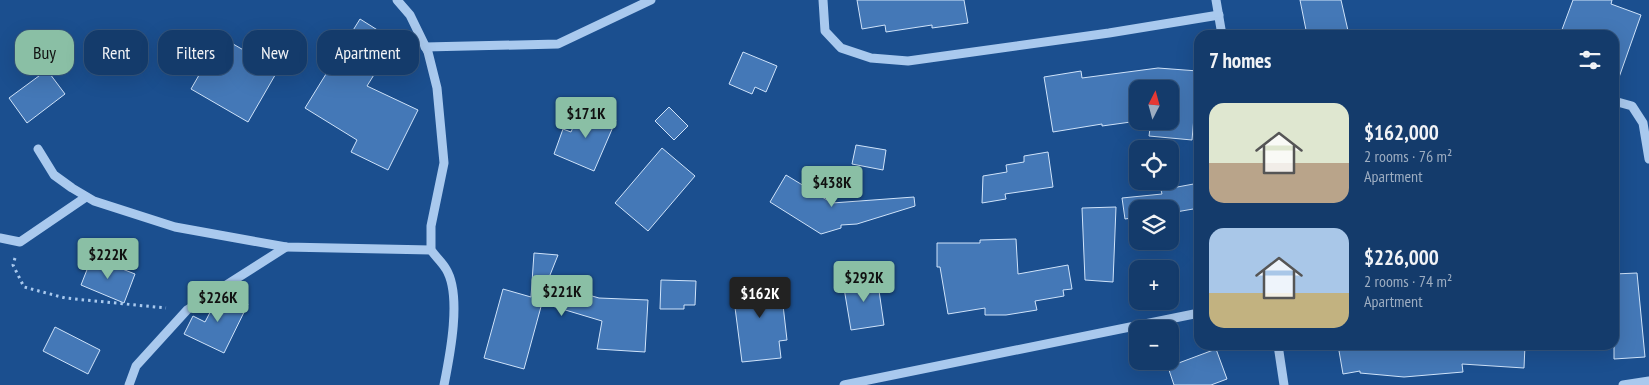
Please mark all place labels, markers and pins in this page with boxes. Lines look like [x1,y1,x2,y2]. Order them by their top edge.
pin: $171K [551,96,621,139]
pin: $438K [797,166,867,208]
pin: $222K [73,238,143,280]
pin: $292K [829,260,899,303]
pin: $221K [527,274,597,317]
pin: $162K [725,276,795,319]
pin: $226K [183,280,253,323]

